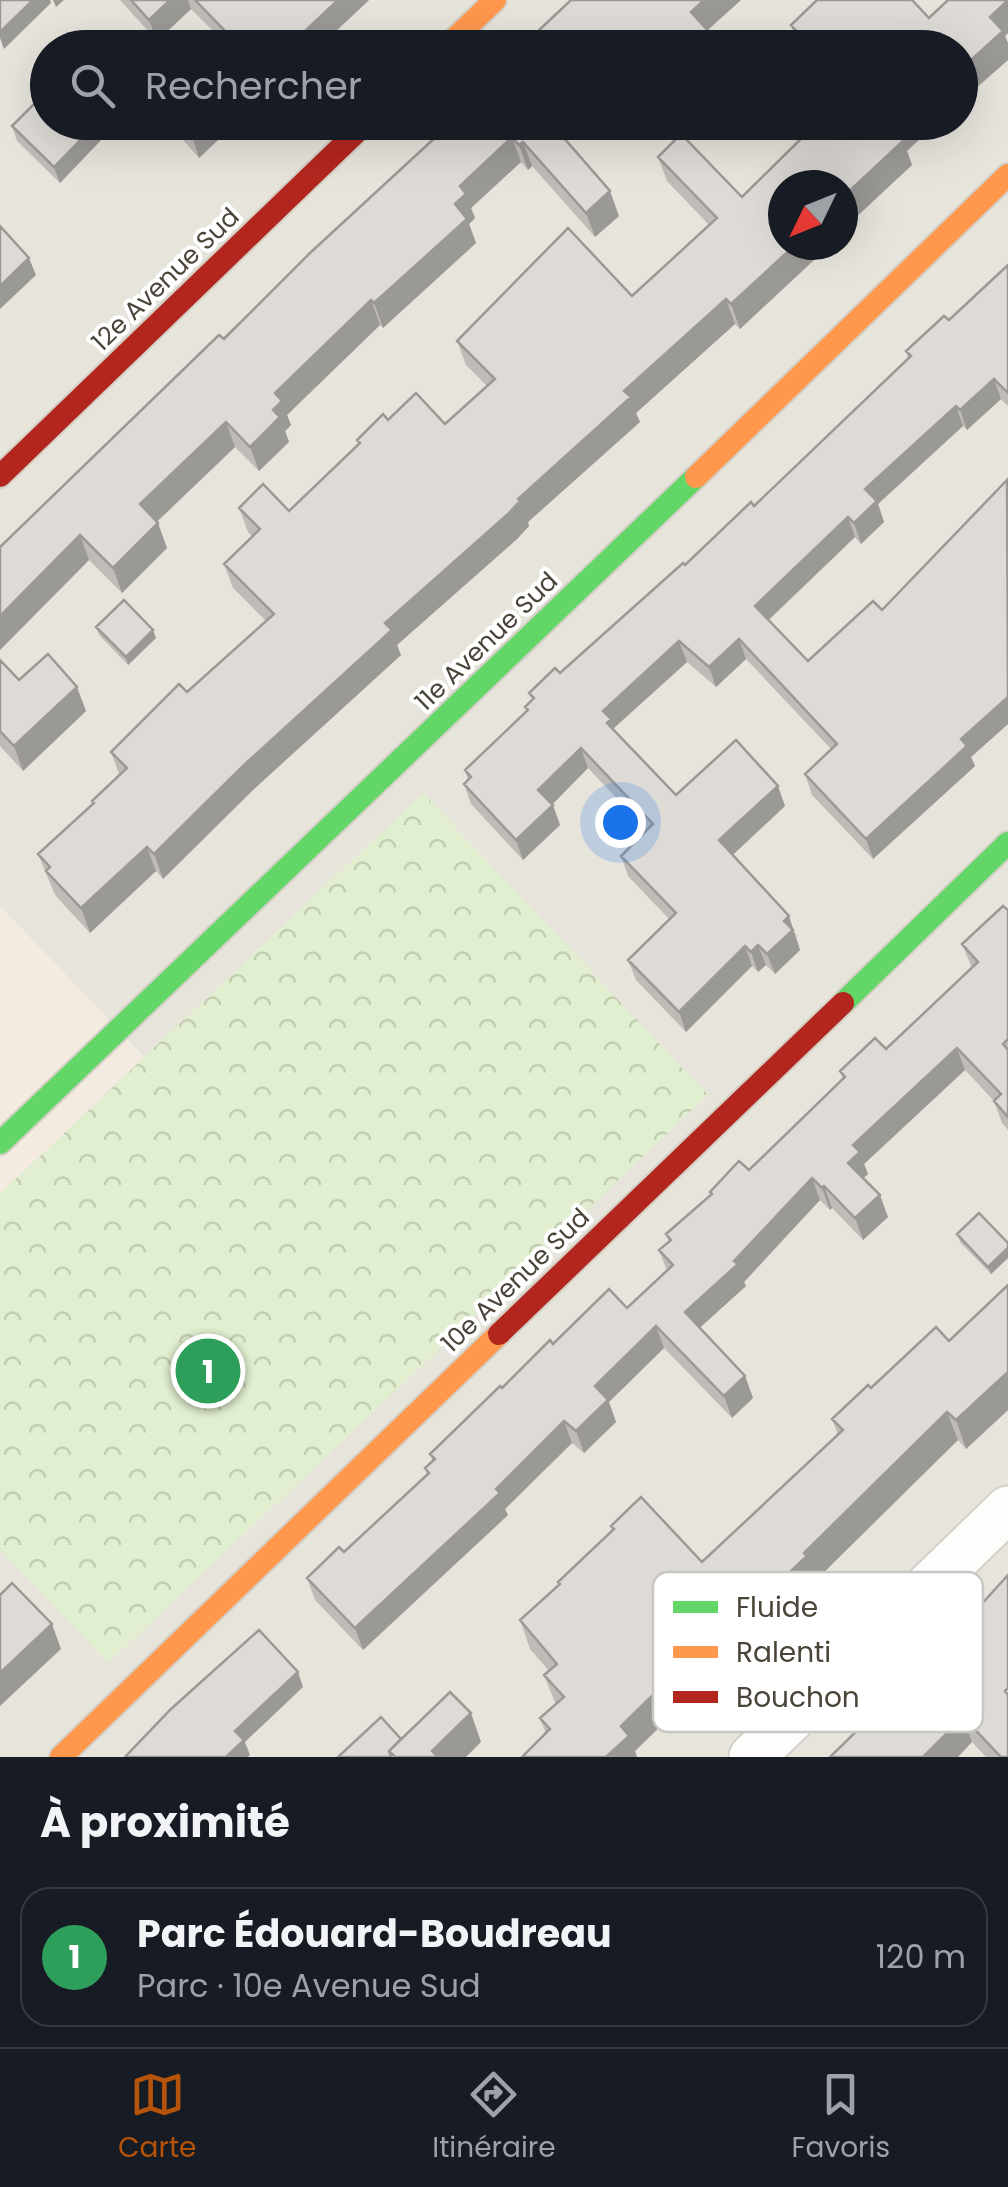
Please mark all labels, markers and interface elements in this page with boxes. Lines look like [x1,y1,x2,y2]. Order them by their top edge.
search box [30,30,978,140]
icon: search [65,58,120,113]
text: Rechercher [145,59,362,112]
north arrow [768,170,858,260]
street label: 12e Avenue Sud [84,200,247,359]
street label: 11e Avenue Sud [407,564,566,719]
your location [595,797,646,848]
street label: 10e Avenue Sud [433,1200,597,1360]
pin: 1 [176,1334,240,1408]
legend [653,1572,983,1732]
text: Fluide [736,1588,818,1627]
text: Ralenti [736,1633,831,1672]
text: Bouchon [736,1678,860,1717]
text: À proximité [40,1793,290,1852]
text: Parc Édouard-Boudreau [137,1907,612,1960]
text: 1 [68,1934,81,1979]
text: 120 m [876,1934,966,1979]
text: Parc · 10e Avenue Sud [137,1963,481,2008]
tab: Carte [118,2067,196,2169]
tab: Itinéraire [432,2067,556,2169]
tab: Favoris [791,2067,890,2169]

